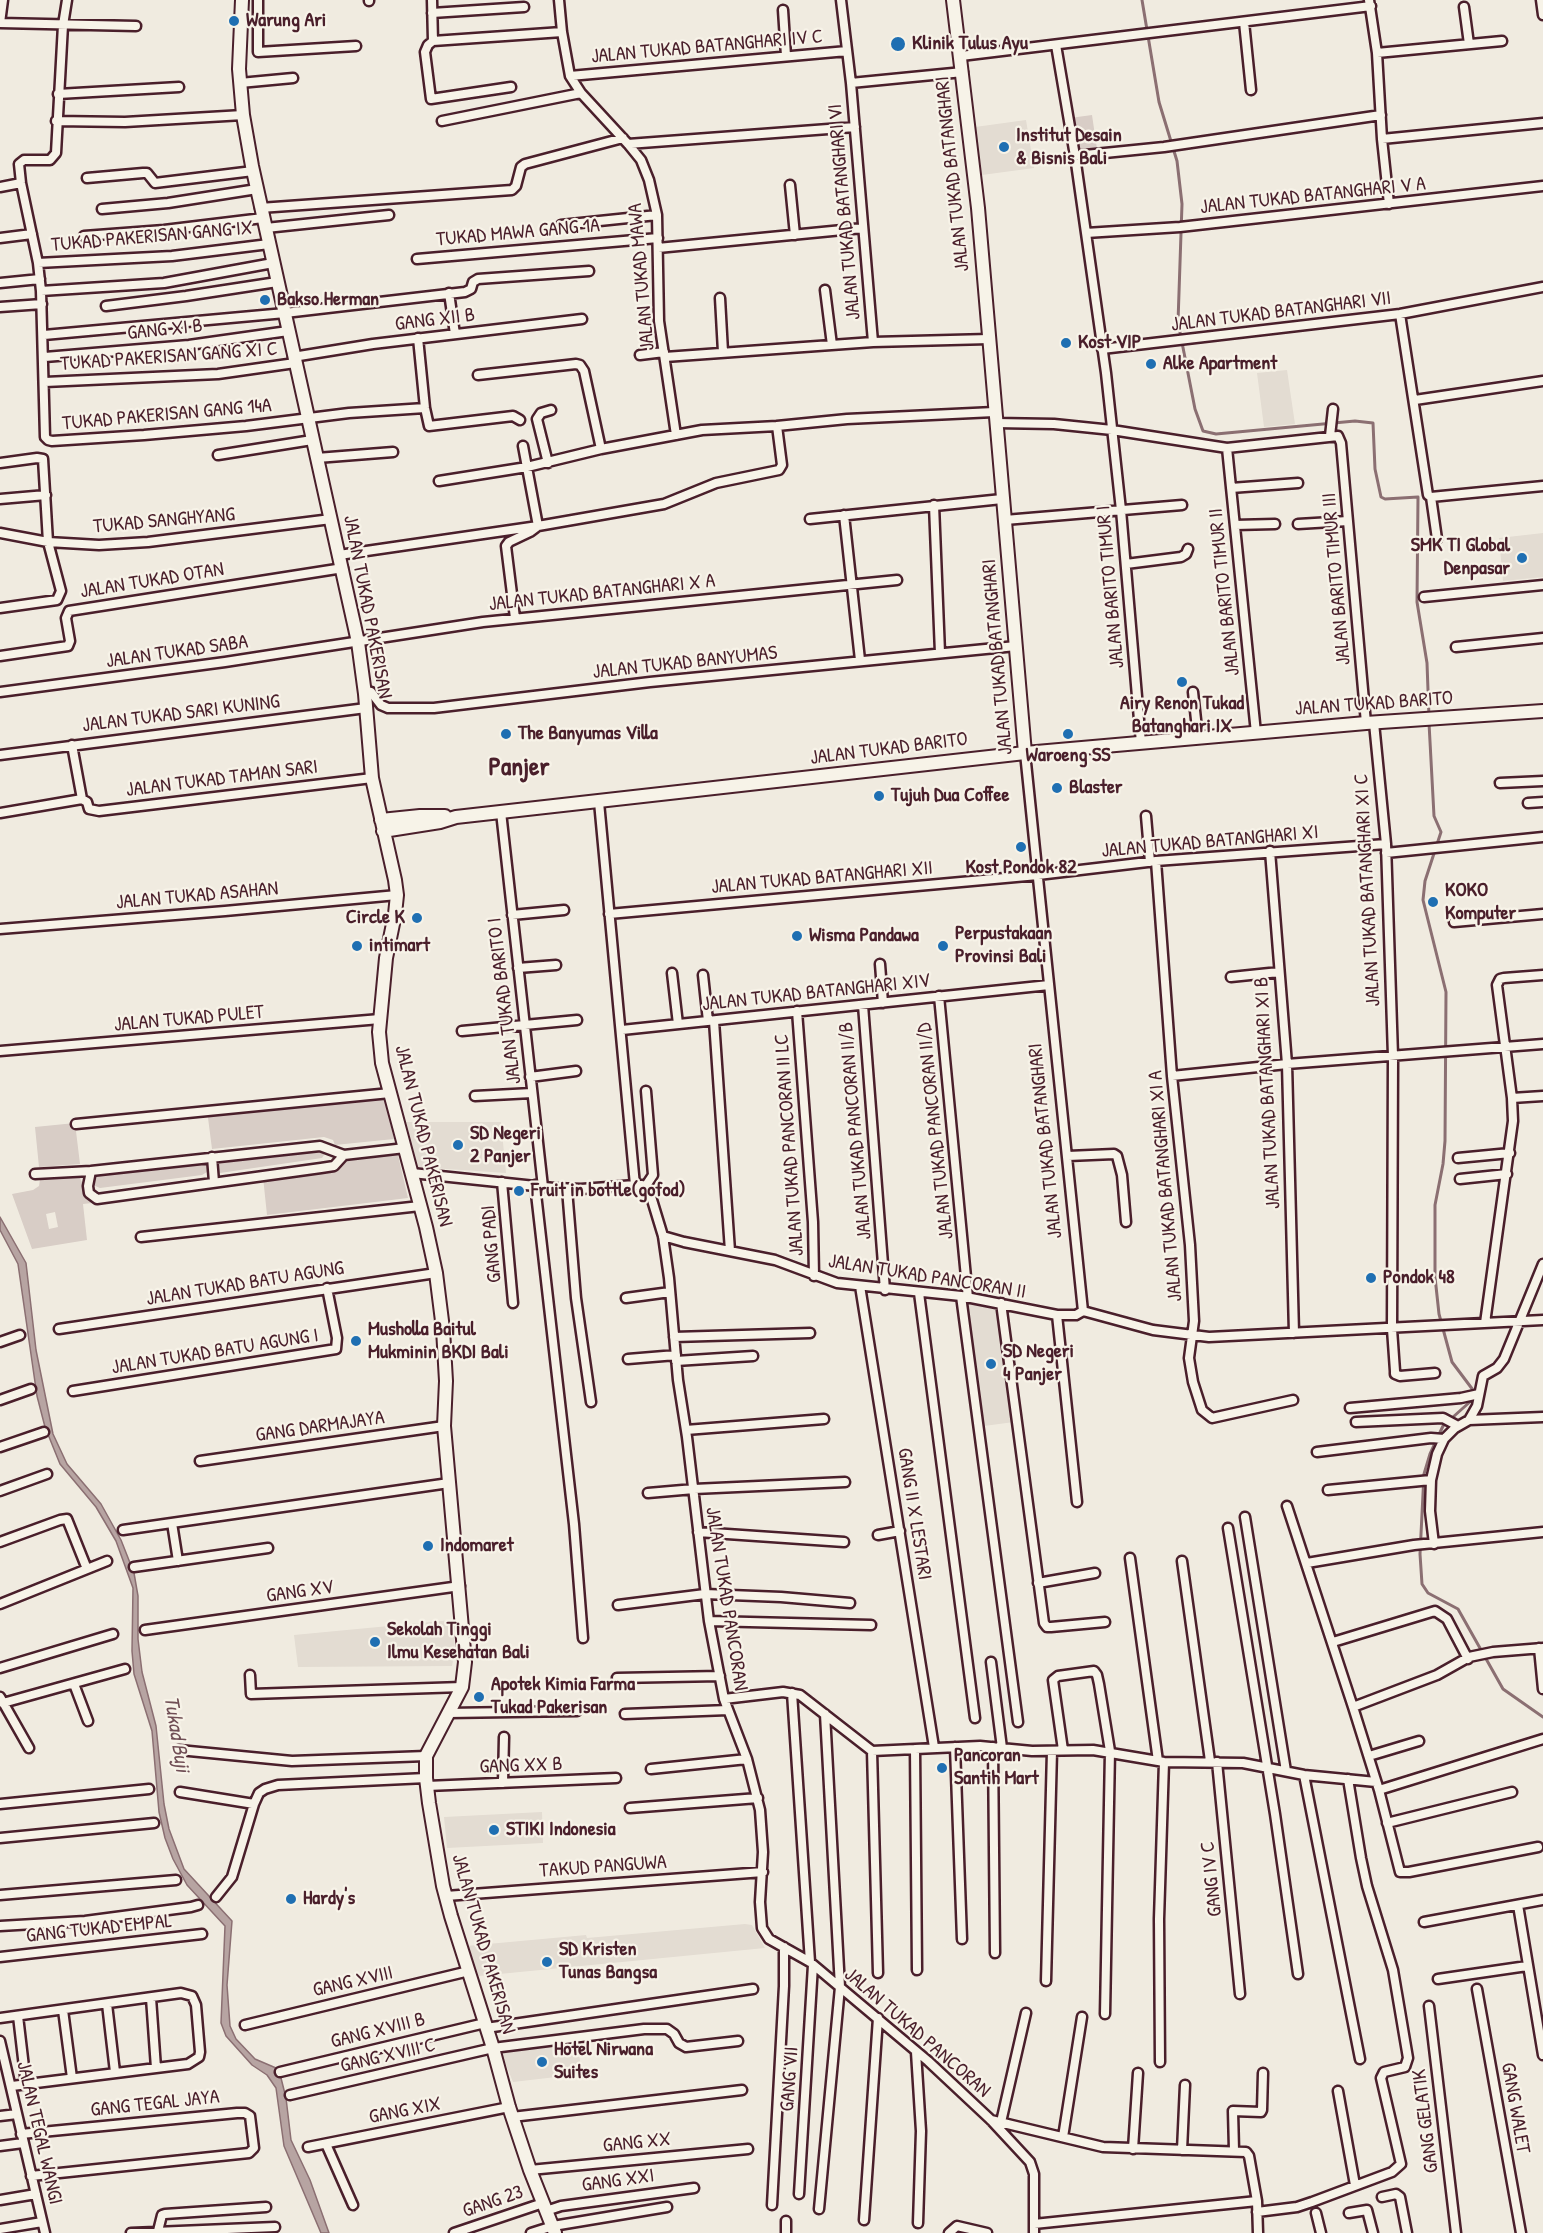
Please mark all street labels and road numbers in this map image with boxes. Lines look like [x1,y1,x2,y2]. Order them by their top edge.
street label: JALAN TUKAD BATANGHARI IV C [590,25,824,69]
street label: JALAN TUKAD BATANGHARI [931,75,975,273]
street label: JALAN TUKAD BATANGHARI VI [824,103,866,321]
street label: JALAN TUKAD BATANGHARI V A [1199,172,1427,220]
street label: JALAN TUKAD MAWA [624,202,660,352]
street label: TUKAD MAWA GANG 1A [435,214,601,252]
street label: TUKAD PAKERISAN GANG IX [50,216,254,258]
street label: JALAN TUKAD BATANGHARI VII [1170,287,1392,337]
street label: GANG XII B [394,303,476,337]
street label: GANG XI B [126,314,204,346]
street label: TUKAD PAKERISAN GANG XI C [60,337,278,377]
street label: TUKAD PAKERISAN GANG 14A [61,394,273,436]
street label: JALAN BARITO TIMUR III [1318,492,1356,666]
street label: TUKAD SANGHYANG [92,503,236,539]
street label: JALAN BARITO TIMUR I [1092,504,1130,670]
street label: JALAN BARITO TIMUR II [1204,507,1246,677]
street label: JALAN TUKAD PAKERISAN [337,513,397,701]
street label: JALAN TUKAD OTAN [78,558,226,604]
street label: JALAN TUKAD BATANGHARI [977,558,1019,756]
street label: JALAN TUKAD BATANGHARI X A [488,569,716,617]
street label: JALAN TUKAD SABA [104,630,250,674]
street label: JALAN TUKAD BANYUMAS [592,641,778,685]
street label: JALAN TUKAD BARITO [1294,687,1454,721]
street label: JALAN TUKAD SARI KUNING [81,690,281,738]
street label: JALAN TUKAD BARITO [809,727,969,771]
street label: JALAN TUKAD TAMAN SARI [125,755,319,803]
street label: JALAN TUKAD BATANGHARI XI C [1350,773,1386,1007]
street label: JALAN TUKAD BATANGHARI XI [1100,821,1320,863]
street label: JALAN TUKAD BATANGHARI XII [710,856,934,900]
street label: JALAN TUKAD ASAHAN [115,877,279,915]
street label: JALAN TUKAD BARITO I [483,916,527,1086]
street label: JALAN TUKAD BATANGHARI XIV [701,969,931,1017]
street label: JALAN TUKAD BATANGHARI XI B [1250,976,1286,1210]
street label: JALAN TUKAD PULET [113,1000,265,1038]
street label: JALAN TUKAD PANCORAN II/B [835,1021,877,1241]
street label: JALAN TUKAD PANCORAN II/D [913,1021,959,1241]
street label: JALAN TUKAD PANCORAN II LC [770,1033,810,1257]
street label: JALAN TUKAD BATANGHARI [1024,1042,1068,1240]
street label: JALAN TUKAD PAKERISAN [389,1043,457,1229]
street label: JALAN TUKAD BATANGHARI XI A [1144,1069,1188,1303]
street label: GANG PADI [477,1204,507,1284]
street label: JALAN TUKAD PANCORAN II [826,1250,1028,1304]
street label: JALAN TUKAD BATU AGUNG [144,1257,346,1311]
street label: JALAN TUKAD BATU AGUNG I [110,1324,320,1380]
street label: GANG DARMAJAYA [254,1406,386,1448]
street label: GANG II X LESTARI [892,1446,936,1582]
street label: JALAN TUKAD PANCORAN [700,1505,752,1693]
street label: GANG XV [265,1575,335,1609]
street label: GANG XX B [479,1753,563,1779]
street label: GANG IV C [1196,1840,1228,1918]
street label: JALAN TUKAD PAKERISAN [446,1851,520,2037]
street label: TAKUD PANGUWA [539,1851,667,1883]
street label: GANG TUKAD EMPAL [25,1909,173,1949]
street label: GANG XVIII [311,1961,395,2003]
street label: JALAN TUKAD PANCORAN [839,1963,995,2103]
street label: GANG XVIII B [328,2008,428,2054]
street label: GANG XVIII C [338,2033,438,2079]
street label: GANG VII [776,2046,804,2112]
street label: JALAN TEGAL WANGI [11,2059,67,2207]
street label: GANG WALET [1495,2061,1535,2155]
street label: GANG GELATIK [1408,2068,1444,2174]
street label: GANG TEGAL JAYA [89,2085,221,2123]
street label: GANG XIX [367,2092,443,2130]
street label: GANG XX [602,2127,672,2159]
street label: GANG XXI [580,2164,656,2198]
street label: GANG 23 [460,2180,526,2224]

